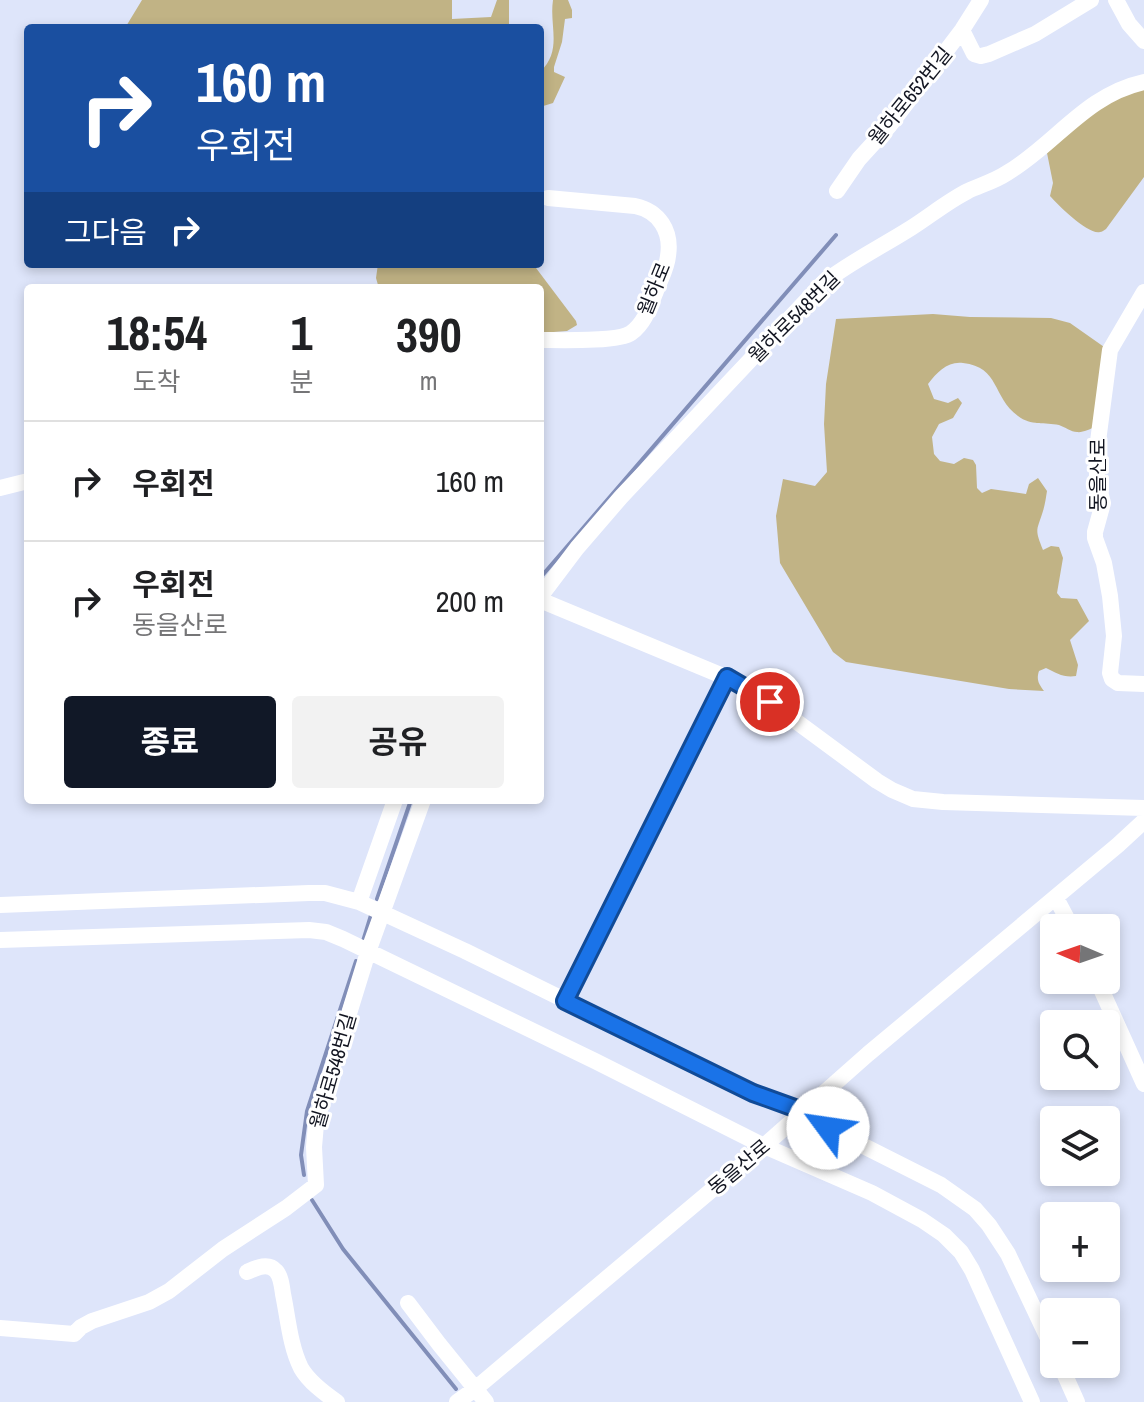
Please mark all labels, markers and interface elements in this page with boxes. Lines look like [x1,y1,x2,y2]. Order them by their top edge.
street label: 월하로652번길 [862,41,958,151]
text: 160 m [196,44,326,119]
icon: right [64,56,168,160]
text: 우회전 [196,121,295,169]
icon: right [163,208,207,252]
text: 그다음 [64,212,147,252]
street label: 월하로 [631,258,676,319]
street label: 월하로548번길 [742,265,845,368]
text: 18:54 [106,300,207,365]
text: 1 [291,300,312,365]
text: 390 [396,302,462,367]
text: m [420,363,438,398]
text: 도착 [133,364,181,399]
text: 분 [290,364,313,399]
street label: 동을산로 [1084,438,1111,512]
icon: right [64,459,108,503]
text: 160 m [436,461,504,501]
text: 우회전 [132,463,215,503]
text: 우회전 [132,564,215,604]
icon: right [64,579,108,623]
text: 200 m [436,581,504,621]
text: 동을산로 [132,607,228,642]
pin [736,668,804,736]
icon: arrive [748,680,792,724]
button: 종료 [64,696,276,788]
button: 공유 [292,696,504,788]
north arrow [1040,914,1120,994]
map controls [1040,914,1120,1378]
street label: 월하로548번길 [303,1010,362,1132]
button: search [1040,1010,1120,1090]
position arrow [786,1086,870,1170]
button: layers [1040,1106,1120,1186]
street label: 동을산로 [702,1133,776,1201]
button: + [1040,1202,1120,1282]
button: − [1040,1298,1120,1378]

